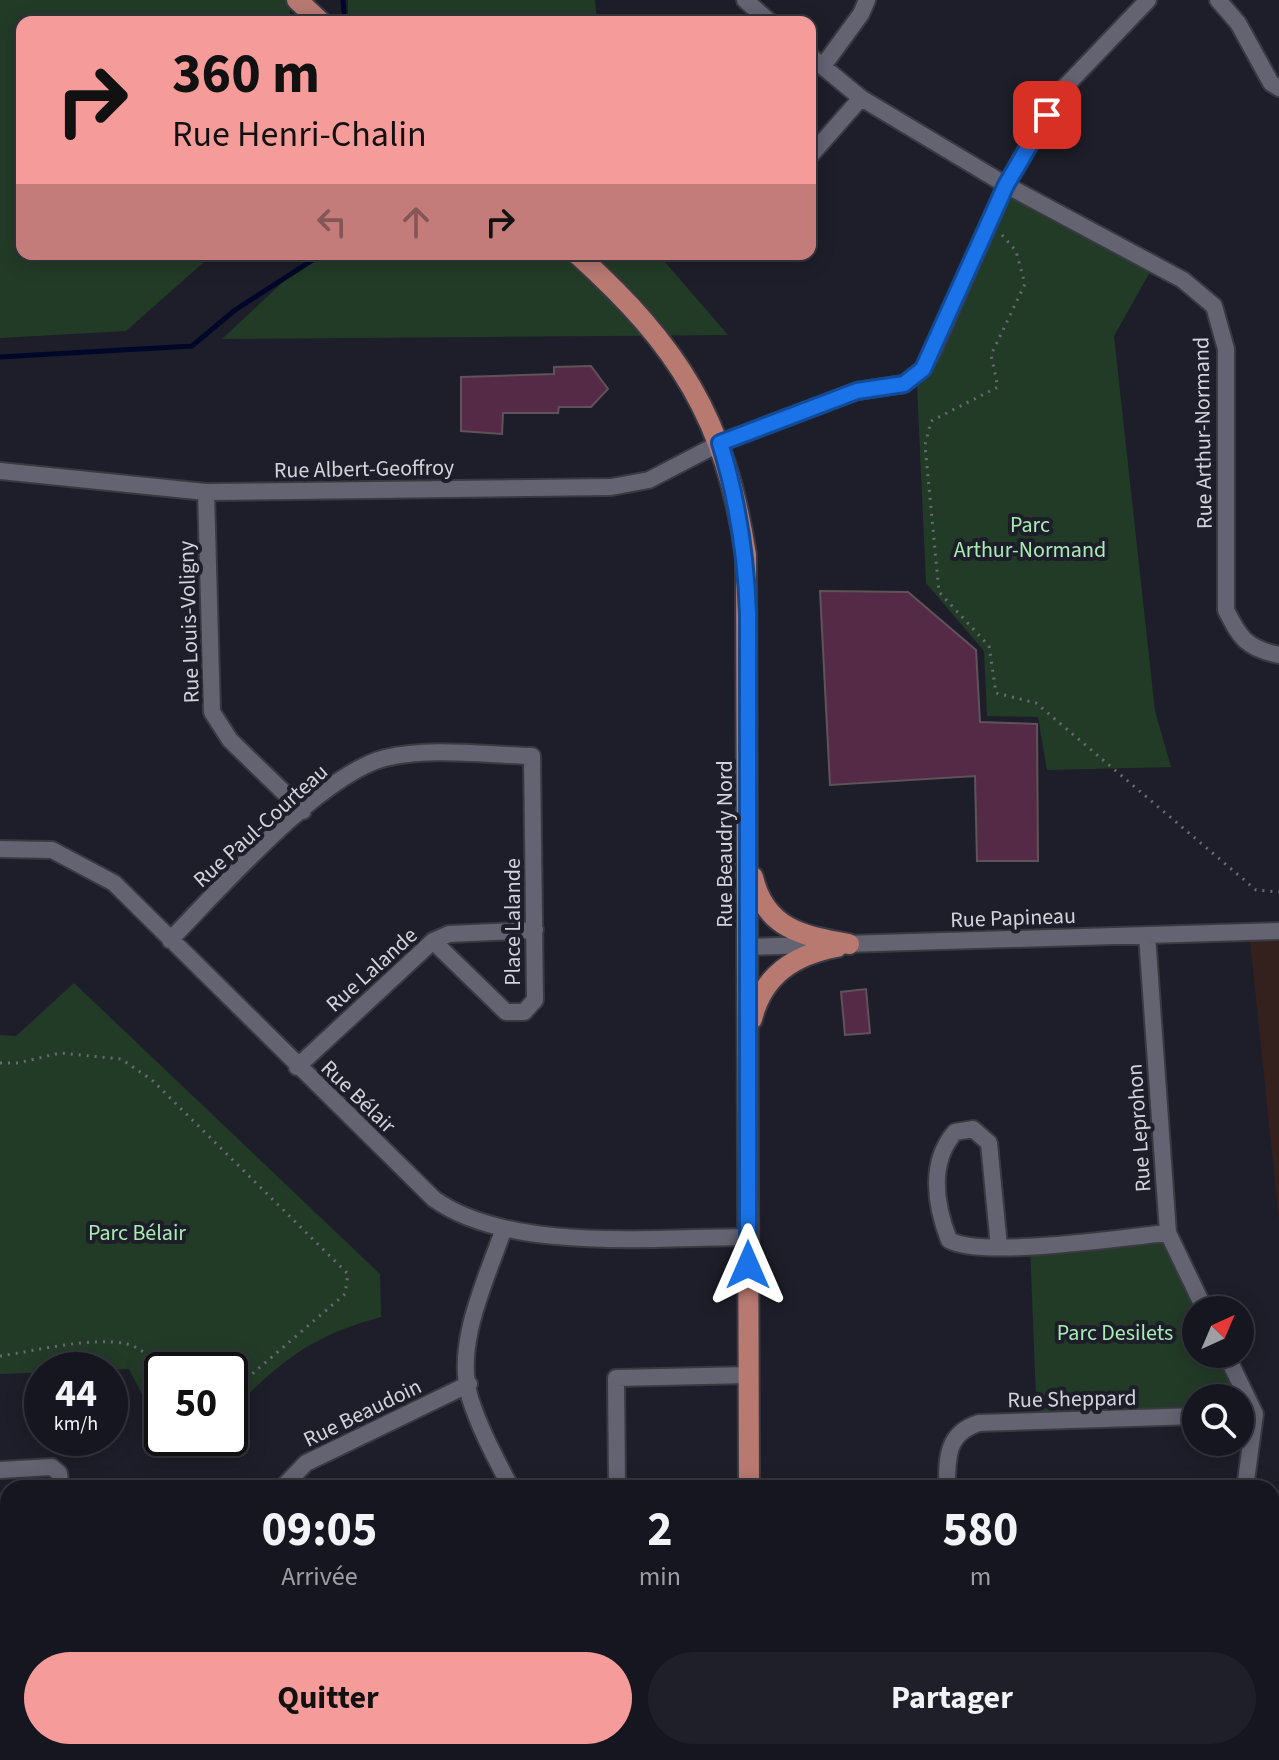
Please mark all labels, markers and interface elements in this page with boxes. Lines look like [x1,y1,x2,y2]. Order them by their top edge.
text: 360 m [172,35,320,114]
icon: right [40,48,144,152]
pin [1013,81,1081,149]
icon: arrive [1025,93,1069,137]
text: Rue Henri-Chalin [172,109,427,160]
icon: left [310,200,354,244]
icon: ahead [394,200,438,244]
icon: right [478,200,522,244]
street label: Rue Arthur-Normand [1185,337,1221,529]
street label: Rue Albert-Geoffroy [274,451,455,487]
park label: Parc Arthur-Normand [954,509,1106,566]
street label: Rue Louis-Voligny [170,539,208,704]
street label: Rue Paul-Courteau [186,756,335,895]
street label: Rue Beaudry Nord [709,760,741,928]
street label: Place Lalande [497,858,529,986]
street label: Rue Papineau [950,900,1076,936]
street label: Rue Lalande [319,920,425,1020]
street label: Rue Bélair [314,1053,403,1141]
street label: Rue Leprohon [1119,1063,1159,1193]
park label: Parc Bélair [88,1217,186,1249]
position arrow [706,1223,790,1307]
north arrow [1182,1296,1254,1368]
map controls [1182,1296,1254,1456]
park label: Parc Desilets [1057,1317,1173,1349]
speed limit sign: 50 [144,1352,248,1456]
text: 44 [55,1365,97,1422]
street label: Rue Beaudoin [298,1370,427,1455]
street label: Rue Sheppard [1007,1382,1137,1416]
button: search [1182,1384,1254,1456]
text: km/h [54,1410,98,1438]
text: 09:05 [261,1496,377,1564]
text: 2 [647,1496,673,1564]
text: 580 [942,1496,1018,1564]
text: Arrivée [281,1558,358,1595]
text: min [639,1558,681,1595]
text: m [970,1558,991,1595]
button: Quitter [24,1652,632,1744]
button: Partager [648,1652,1256,1744]

